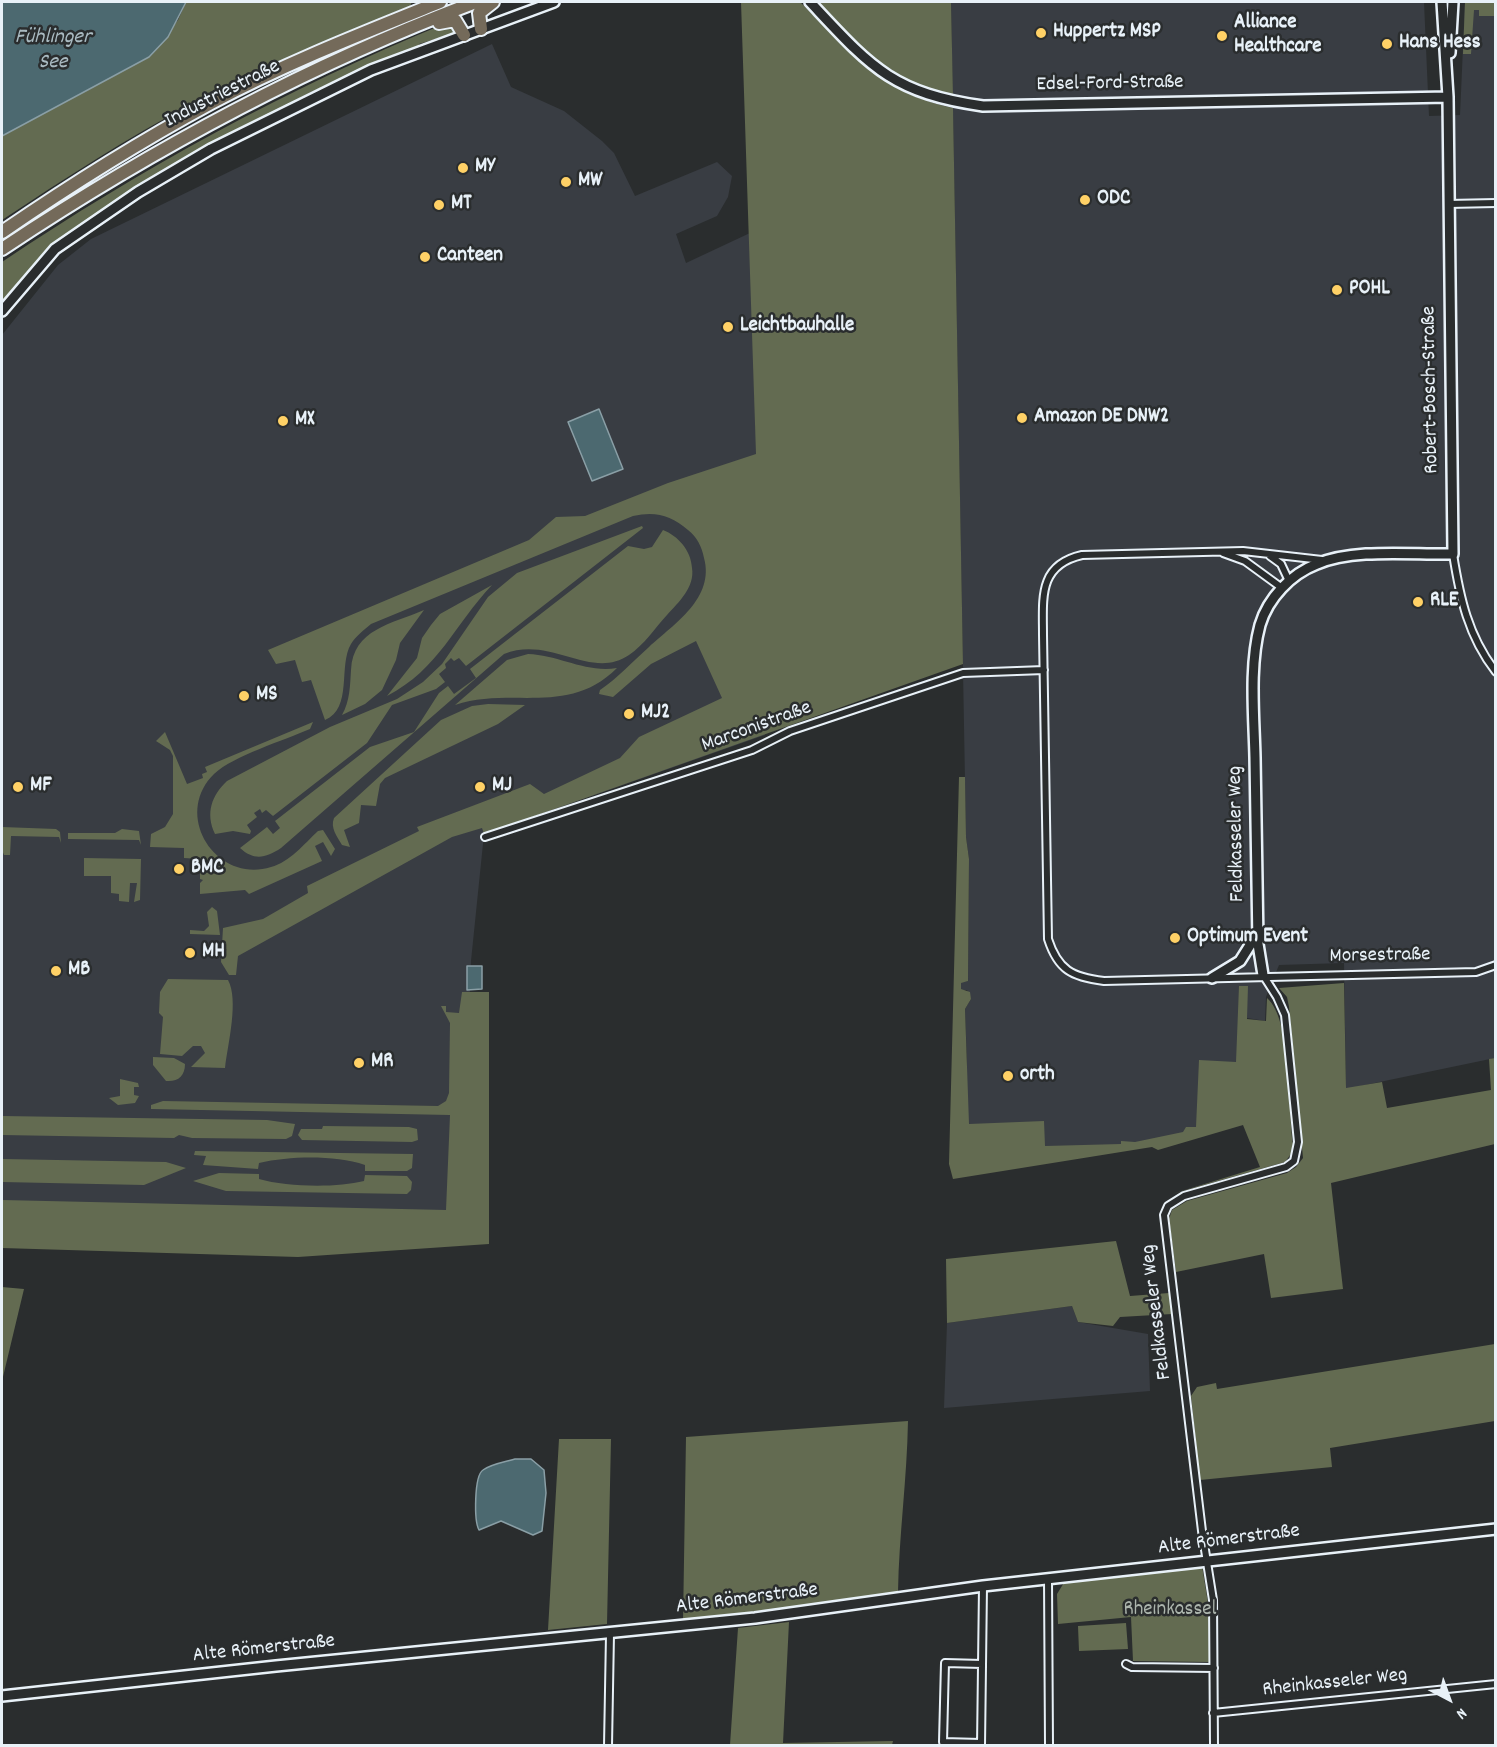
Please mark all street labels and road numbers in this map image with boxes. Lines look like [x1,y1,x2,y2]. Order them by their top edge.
street label: Industriestraße [161,55,285,135]
street label: Edsel-Ford-Straße [1036,71,1184,99]
street label: Robert-Bosch-Straße [1418,306,1446,474]
street label: Marconistraße [699,697,815,759]
street label: Feldkasseler Weg [1224,766,1252,902]
street label: Morsestraße [1329,944,1431,970]
street label: Feldkasseler Weg [1137,1243,1179,1381]
street label: Alte Römerstraße [1157,1520,1301,1562]
street label: Alte Römerstraße [675,1579,819,1621]
street label: Alte Römerstraße [192,1630,336,1670]
street label: Rheinkasseler Weg [1261,1664,1409,1704]

